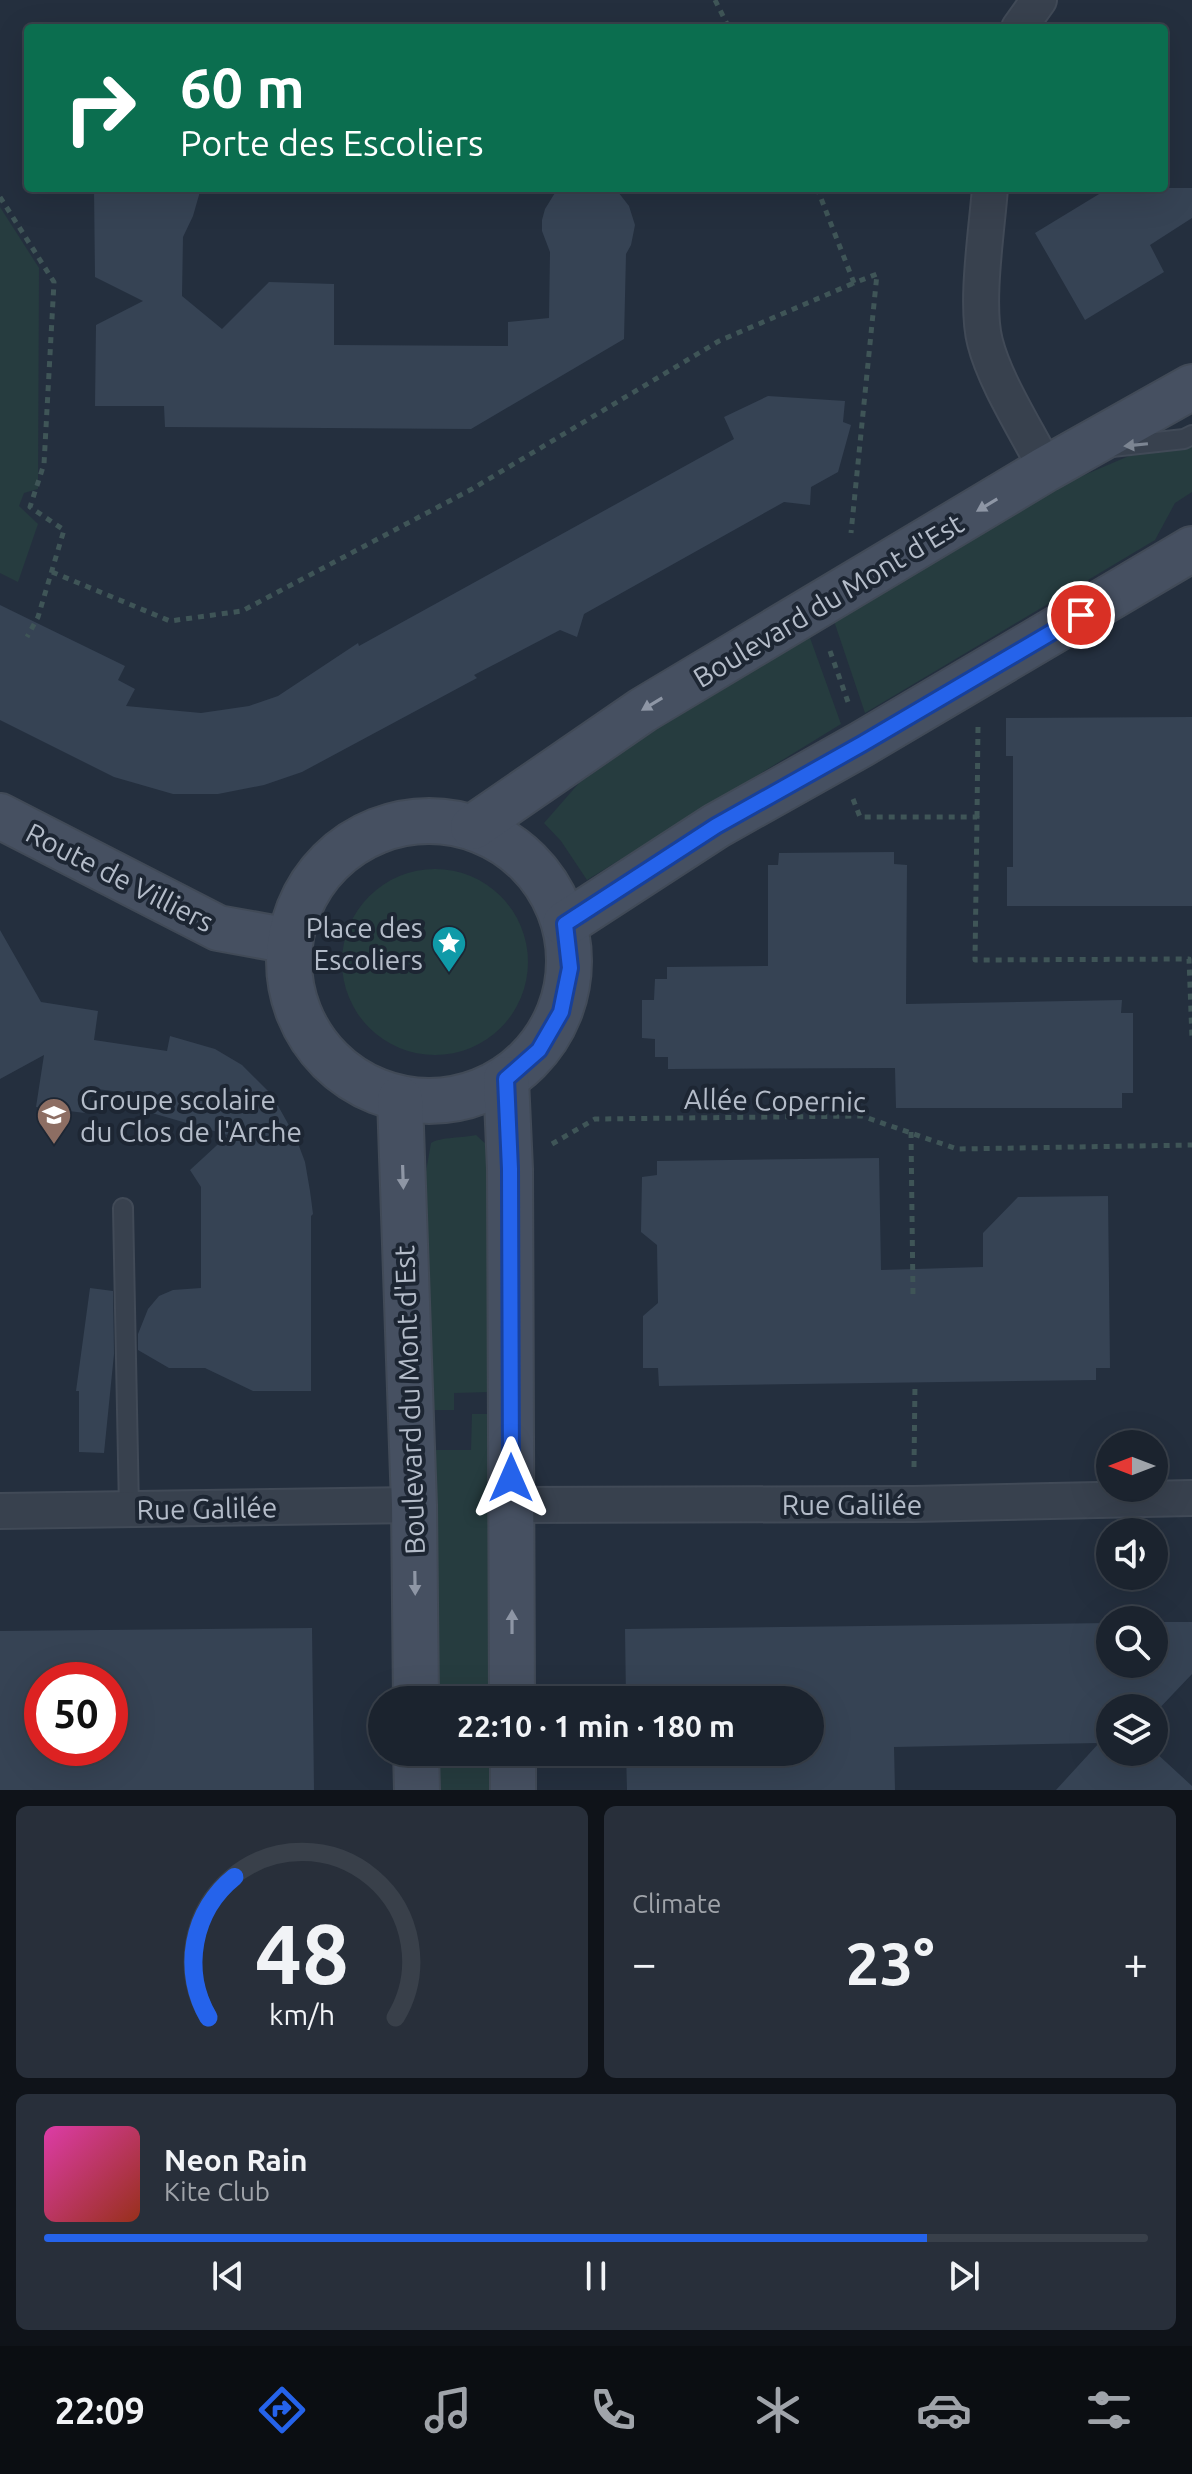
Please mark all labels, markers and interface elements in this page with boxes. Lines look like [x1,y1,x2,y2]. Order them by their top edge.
icon: right [48,56,152,160]
text: 60 m [180,56,305,119]
text: Porte des Escoliers [180,122,484,163]
one-way arrow [1123,438,1148,451]
one-way arrow [976,497,998,511]
street label: Boulevard du Mont d'Est [687,507,969,693]
pin [1047,581,1115,649]
icon: arrive [1059,593,1103,637]
one-way arrow [641,697,663,711]
street label: Route de Villiers [21,816,219,938]
place label: Place des Escoliers [306,912,423,975]
place icon: Place des Escoliers [430,924,468,974]
street label: Allée Copernic [684,1083,866,1117]
place label: Groupe scolaire du Clos de l'Arche [80,1084,302,1147]
school or university icon: Groupe scolaire du Clos de l'Arche [35,1096,73,1146]
one-way arrow [396,1165,409,1190]
street label: Boulevard du Mont d'Est [388,1245,430,1555]
north arrow [1096,1430,1168,1502]
map controls [1096,1430,1168,1766]
position arrow [469,1436,553,1520]
street label: Rue Galilée [782,1489,922,1520]
street label: Rue Galilée [136,1491,278,1525]
button: sound [1096,1518,1168,1590]
one-way arrow [409,1571,421,1596]
button: search [1096,1606,1168,1678]
one-way arrow [506,1609,518,1634]
speed limit sign: 50 [24,1662,128,1766]
button: layers [1096,1694,1168,1766]
text: 22:10 · 1 min · 180 m [457,1709,735,1743]
text: Climate [632,1889,721,1918]
text: 48 [255,1906,349,2000]
text: 23° [846,1929,934,1996]
text: − [632,1938,657,1987]
text: + [1123,1938,1148,1987]
text: km/h [269,1998,335,2030]
text: Neon Rain [164,2143,308,2177]
text: Kite Club [164,2177,270,2206]
icon: previous [206,2254,250,2298]
icon: pause [574,2254,618,2298]
icon: next [942,2254,986,2298]
icon: directions [254,2382,310,2438]
icon: music [420,2382,476,2438]
icon: phone [585,2382,641,2438]
icon: climate [750,2382,806,2438]
icon: car [916,2382,972,2438]
icon: filters [1081,2382,1137,2438]
text: 22:09 [55,2390,145,2431]

